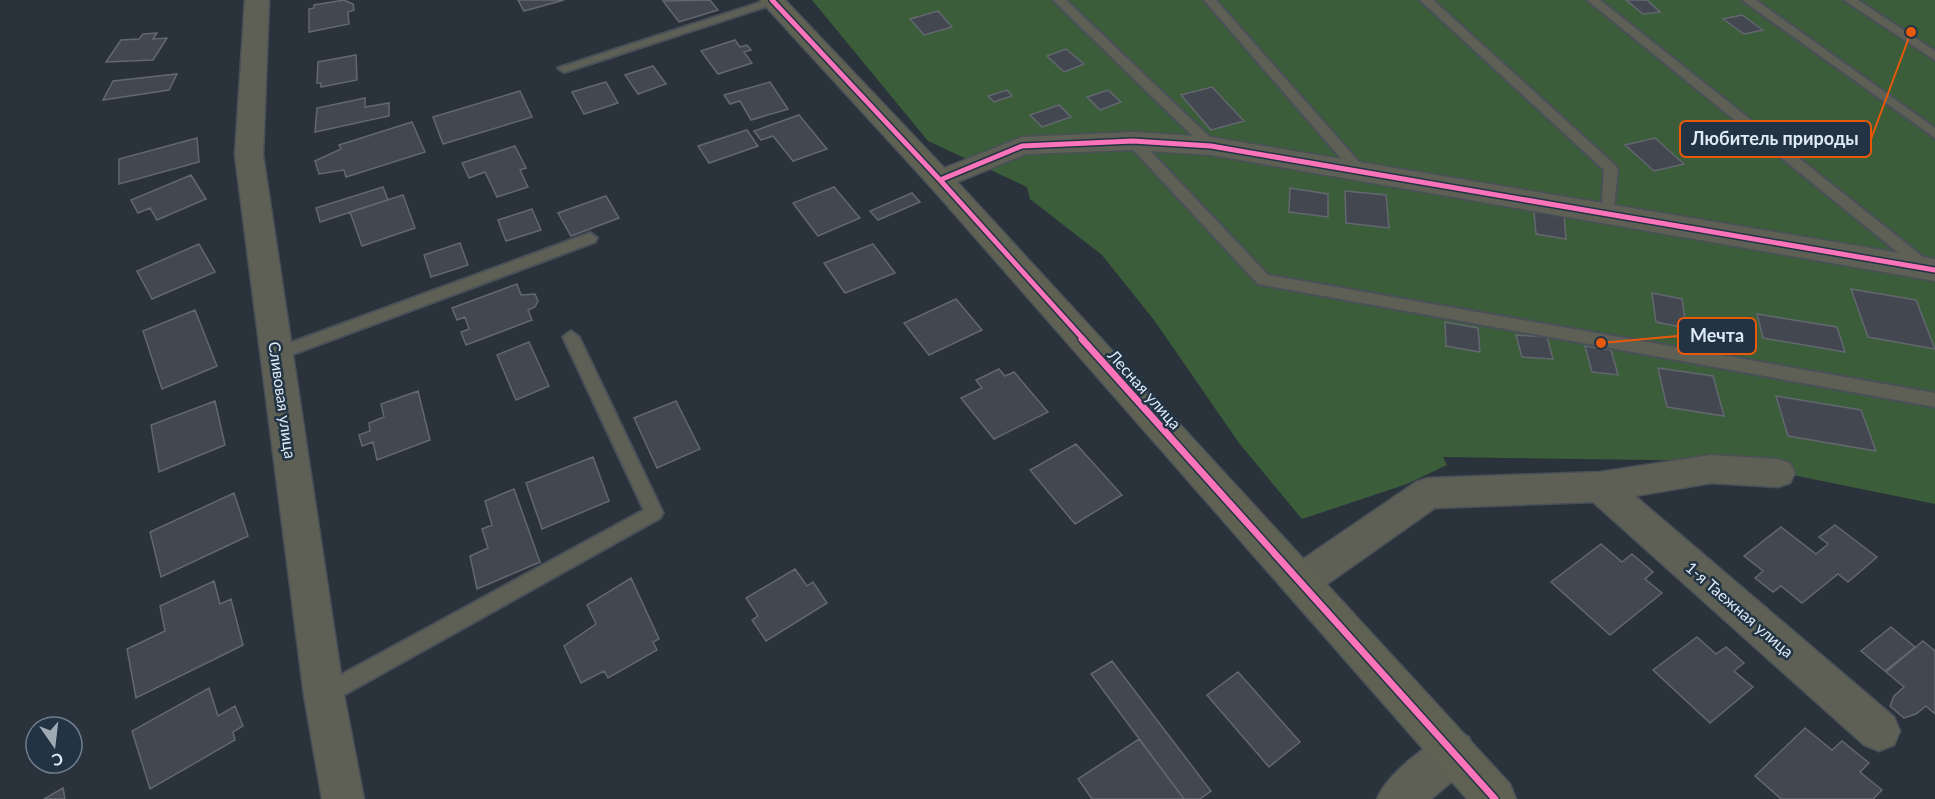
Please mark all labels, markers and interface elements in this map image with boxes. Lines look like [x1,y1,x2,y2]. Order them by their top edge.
callout: Любитель природы [1680,121,1871,157]
text: Любитель природы [1690,127,1859,149]
callout: Мечта [1678,318,1756,354]
text: Мечта [1690,324,1744,346]
street label: Сливовая улица [265,340,301,460]
street label: Лесная улица [1104,345,1186,433]
street label: 1-я Таежная улица [1682,557,1798,661]
north arrow [24,715,84,775]
text: С [50,750,65,771]

